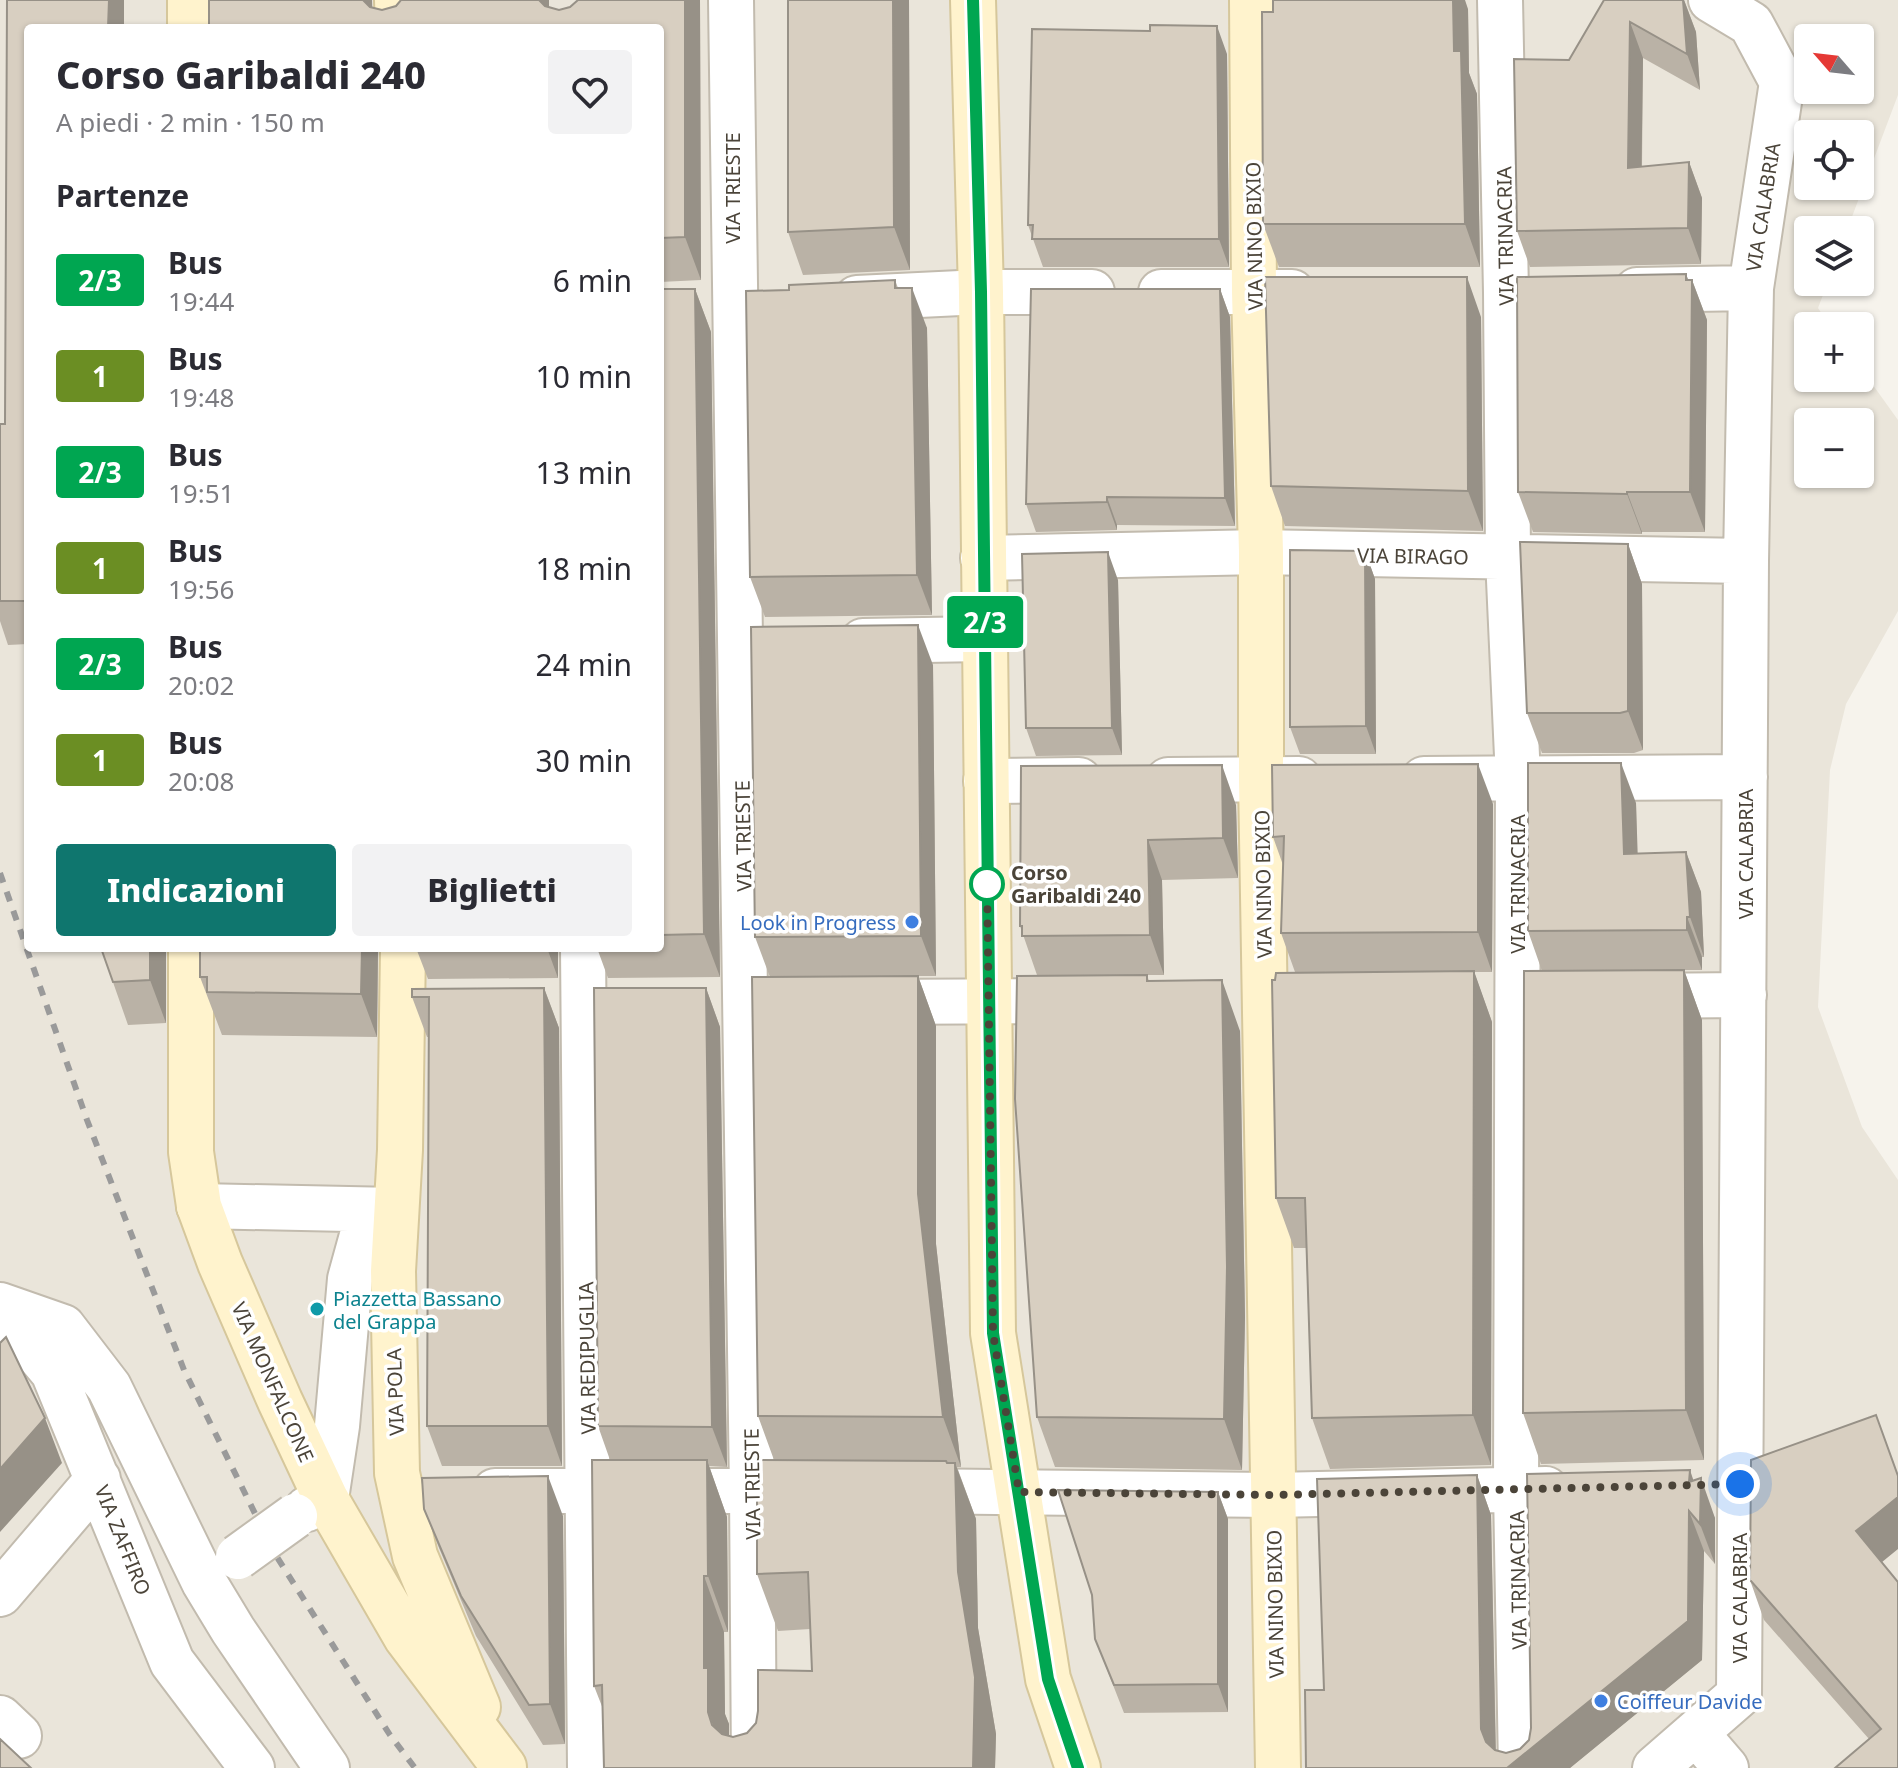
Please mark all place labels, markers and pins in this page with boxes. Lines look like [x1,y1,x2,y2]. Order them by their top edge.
place label: Corso Garibaldi 240 [1011,859,1141,909]
marker: Corso Garibaldi 240 [970,867,1004,901]
place label: Look in Progress [740,909,896,936]
marker: Look in Progress [903,913,921,931]
place label: Piazzetta Bassano del Grappa [333,1285,501,1335]
marker: Piazzetta Bassano del Grappa [308,1300,326,1318]
place label: Coiffeur Davide [1617,1688,1762,1715]
marker: Coiffeur Davide [1592,1692,1610,1710]

